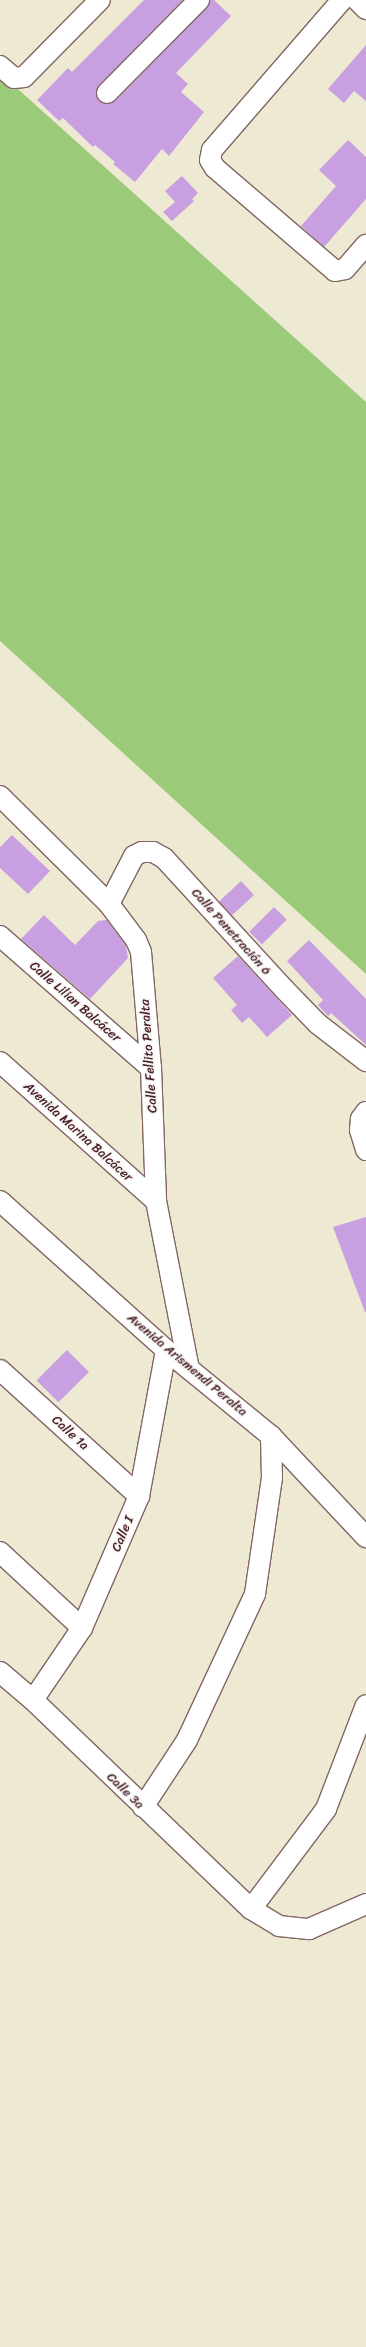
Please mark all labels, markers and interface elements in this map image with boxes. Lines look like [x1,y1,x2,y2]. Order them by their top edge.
street label: Calle Penetración 6 [188,885,274,979]
street label: Calle Lilian Balcácer [26,958,124,1046]
street label: Calle Fellito Peralta [137,999,161,1113]
street label: Avenida Marina Balcácer [20,1079,136,1185]
street label: Avenida Arismendi Peralta [124,1310,250,1420]
street label: Calle 1a [48,1412,92,1454]
street label: Calle I [109,1514,137,1554]
street label: Calle 3a [103,1769,147,1813]

